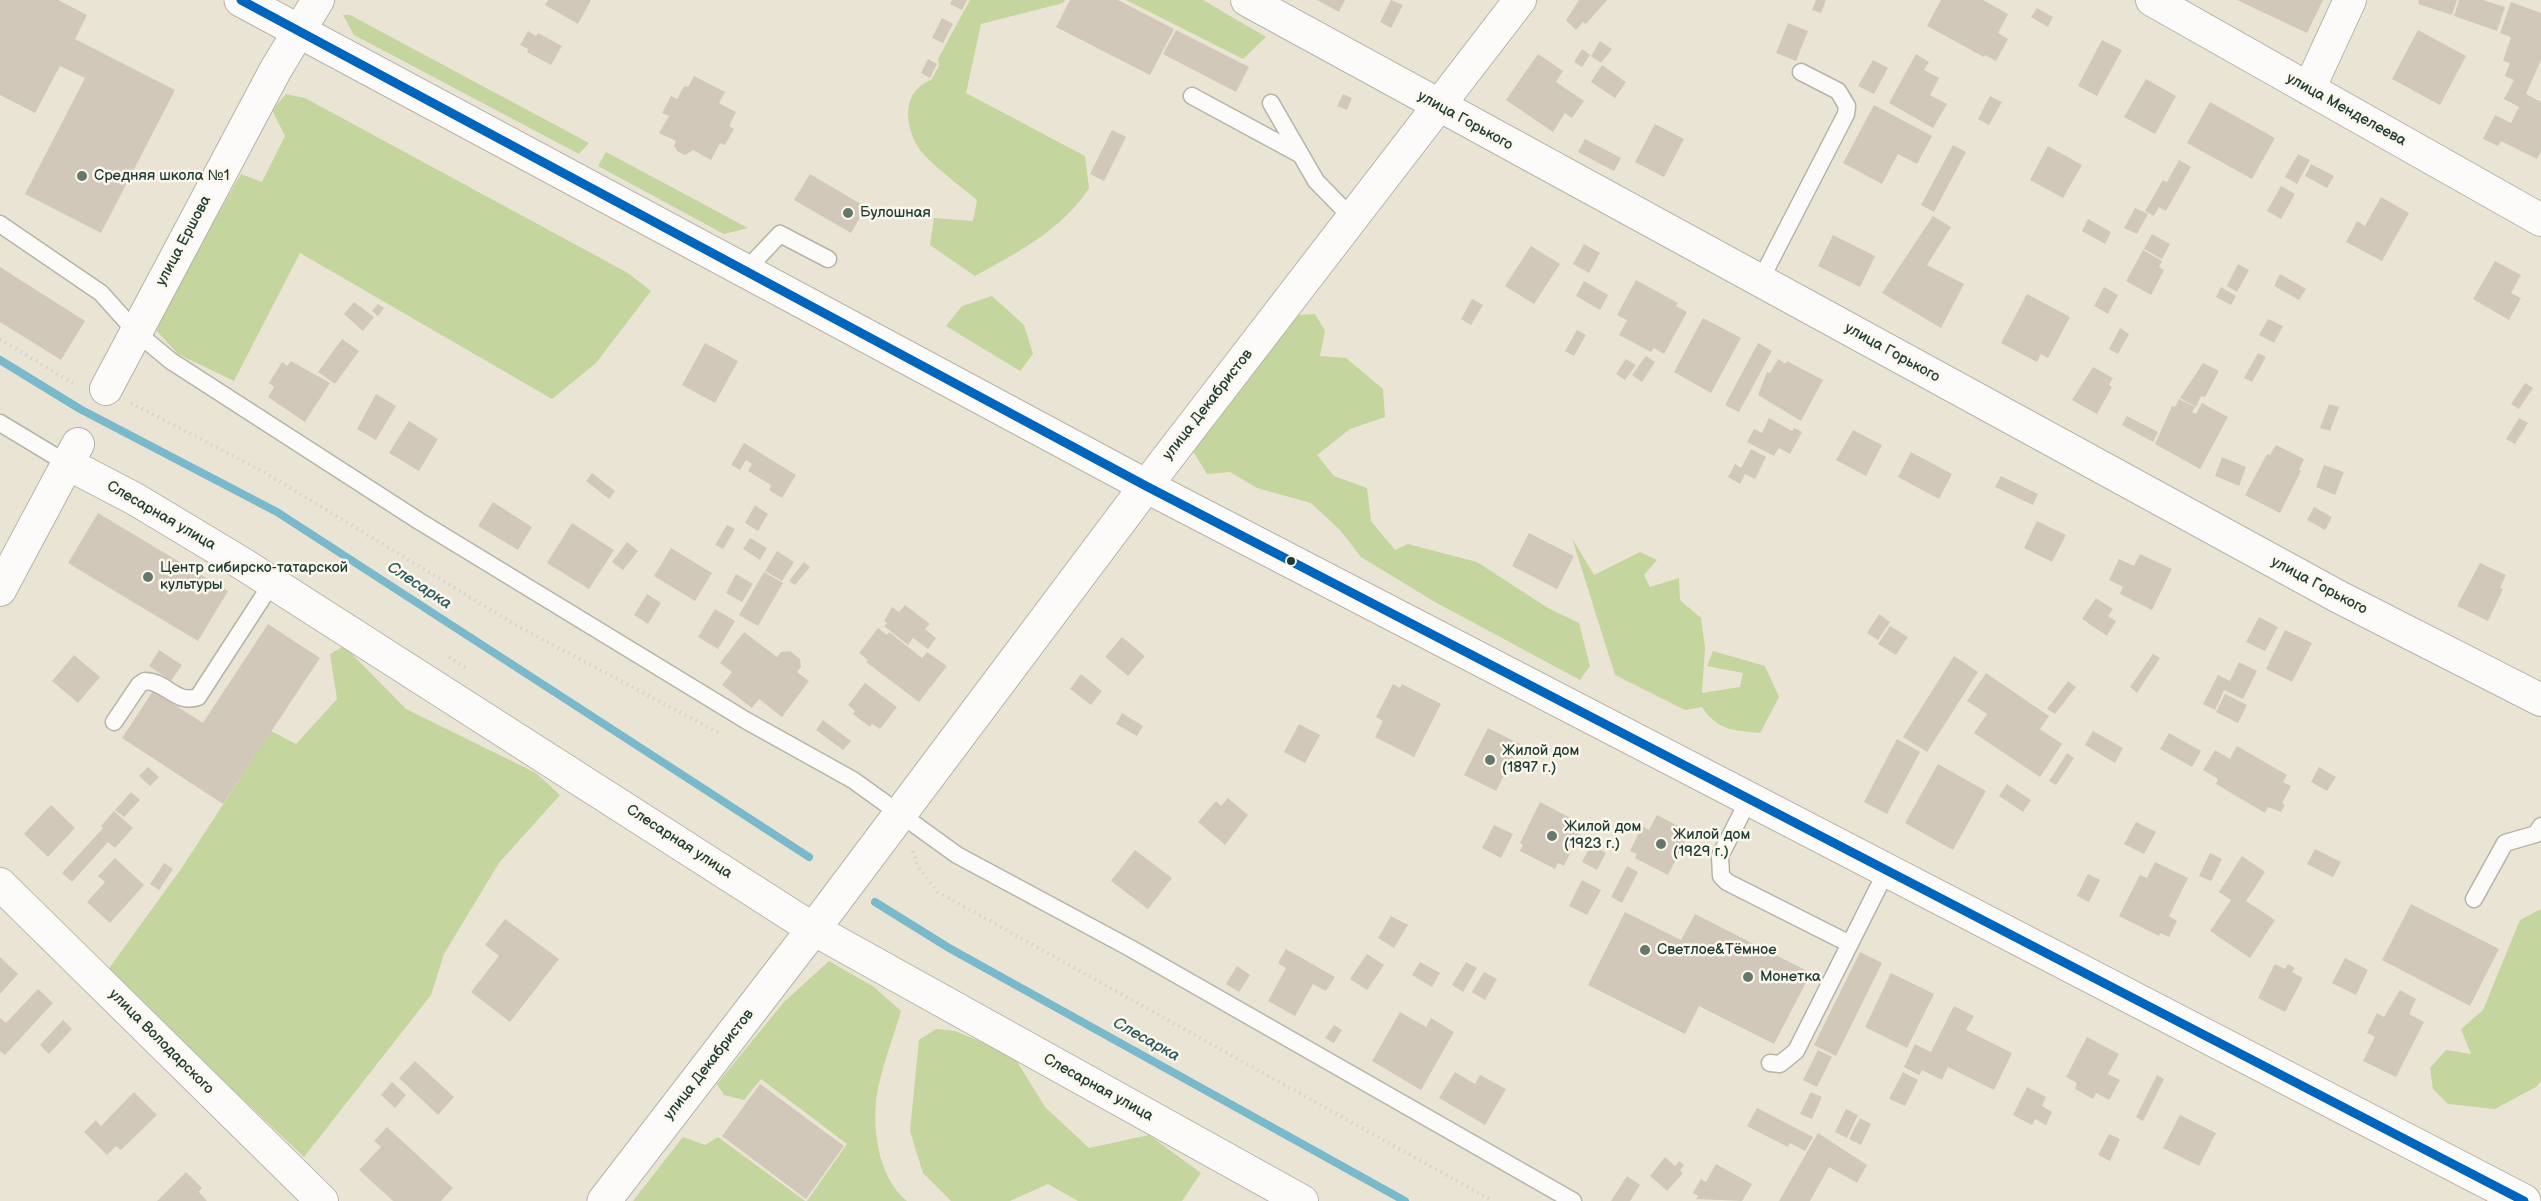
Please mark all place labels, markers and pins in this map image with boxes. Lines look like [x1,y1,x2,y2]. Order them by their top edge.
place label: Средняя школа №1 [94,167,230,185]
marker: Средняя школа №1 [75,169,89,183]
place label: Булошная [860,204,931,222]
marker: Булошная [841,206,855,220]
unlabelled marker [1285,555,1297,567]
place label: Центр сибирско-татарской культуры [160,559,348,594]
marker: Центр сибирско-татарской культуры [141,570,155,584]
place label: Жилой дом (1897 г.) [1502,742,1579,777]
marker: Жилой дом (1897 г.) [1483,753,1497,767]
place label: Жилой дом (1923 г.) [1564,818,1641,853]
place label: Жилой дом (1929 г.) [1673,826,1750,861]
marker: Жилой дом (1923 г.) [1545,829,1559,843]
marker: Жилой дом (1929 г.) [1654,837,1668,851]
place label: Светлое&Тёмное [1657,941,1777,959]
marker: Светлое&Тёмное [1638,943,1652,957]
place label: Монетка [1760,968,1821,986]
marker: Монетка [1741,970,1755,984]

